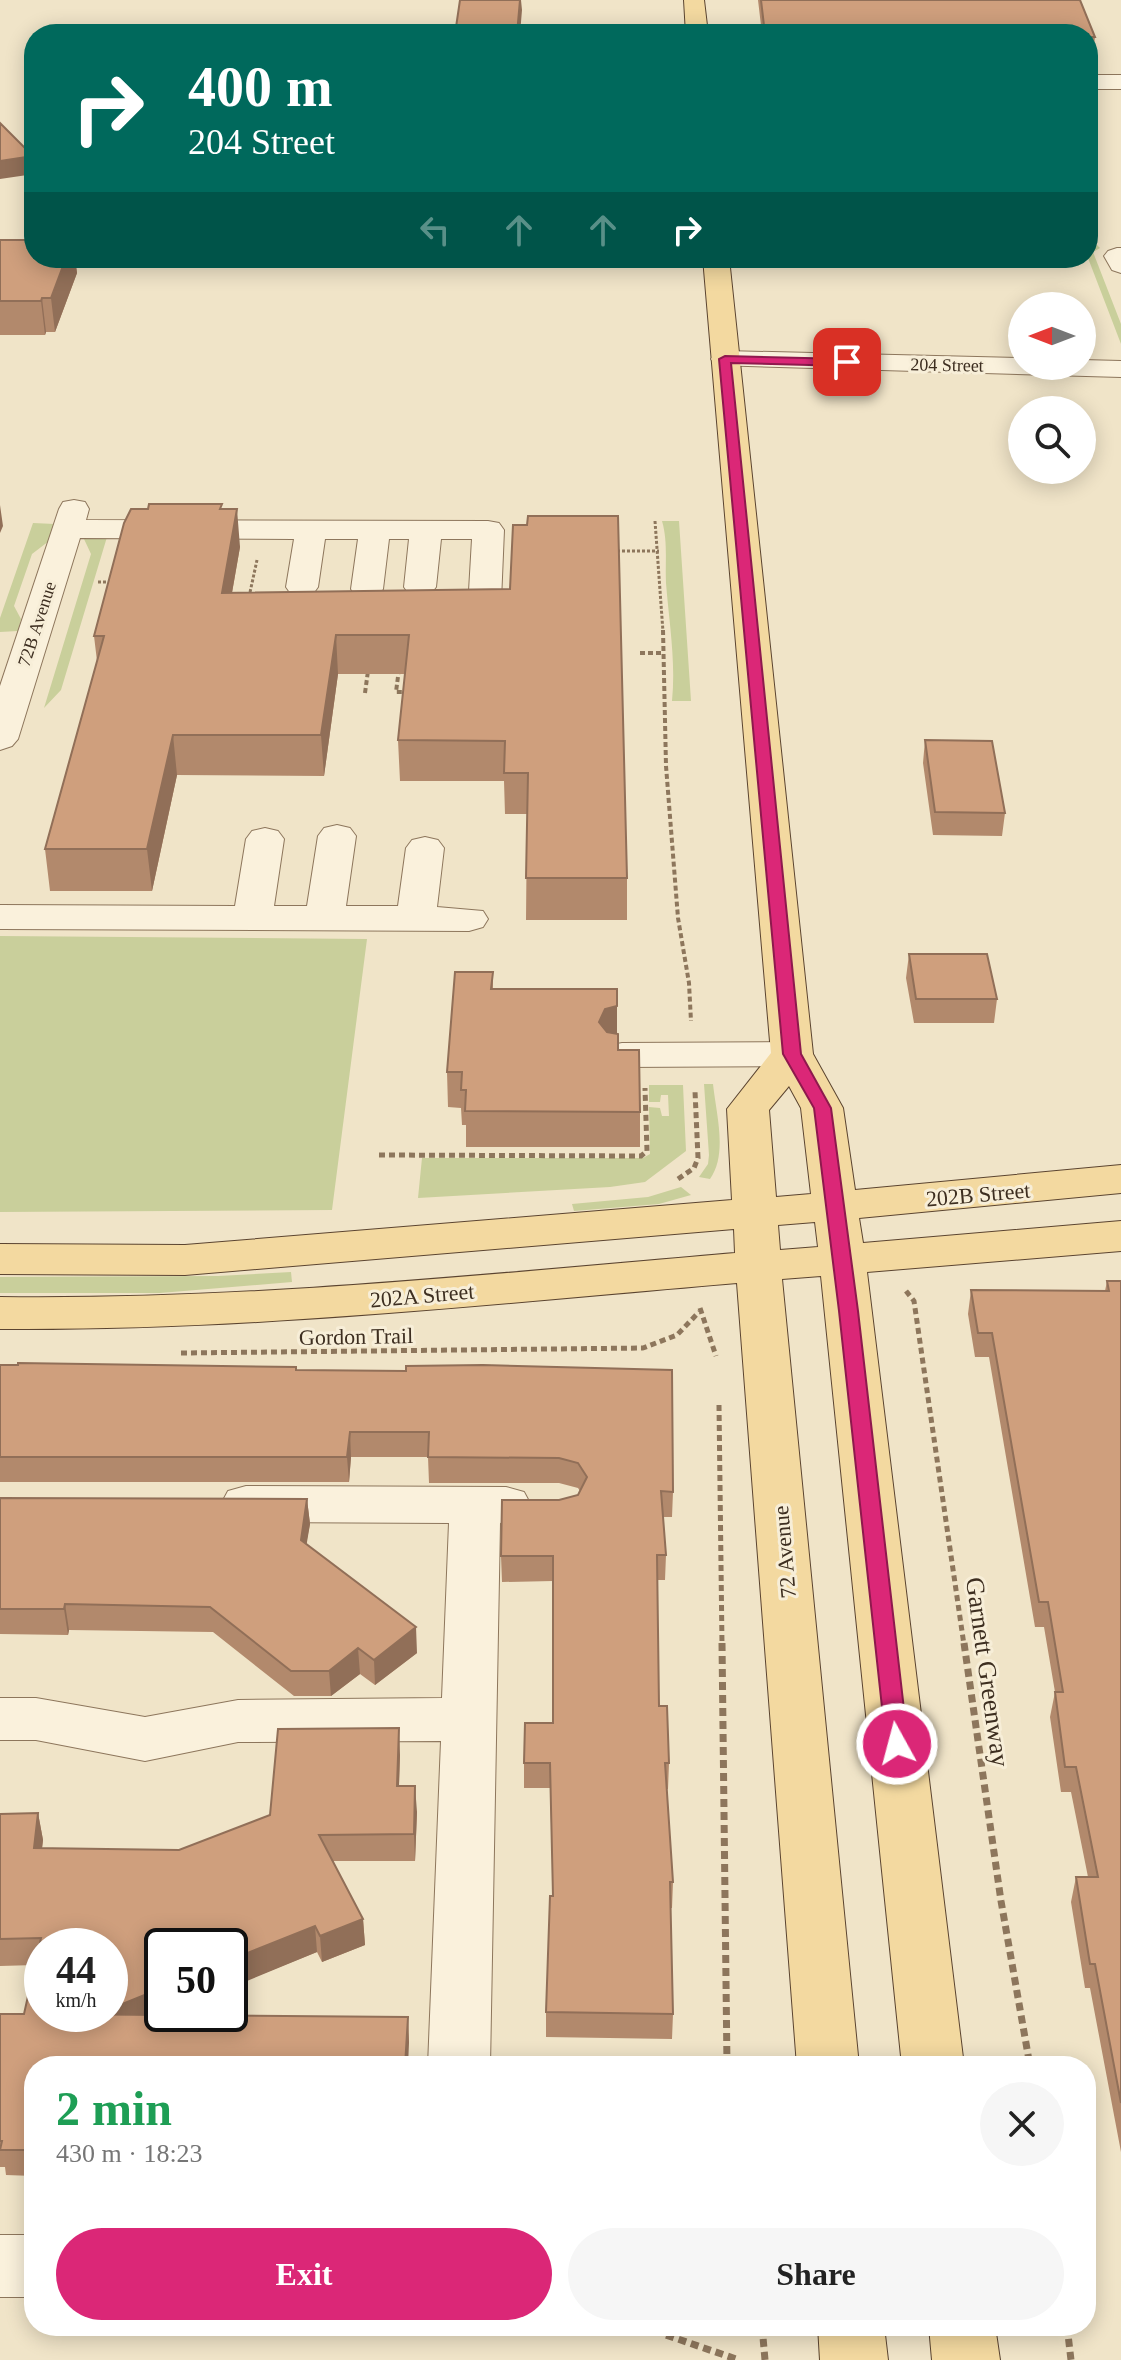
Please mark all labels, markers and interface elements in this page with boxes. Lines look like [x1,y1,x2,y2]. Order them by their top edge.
icon: right [56,56,160,160]
text: 400 m [188,56,333,118]
text: 204 Street [188,122,335,162]
icon: left [413,208,457,252]
icon: ahead [497,208,541,252]
icon: ahead [581,208,625,252]
icon: right [665,208,709,252]
north arrow [1008,292,1096,380]
map controls [1008,292,1096,484]
pin [813,328,881,396]
icon: arrive [825,340,869,384]
street label: 204 Street [910,354,984,376]
button: search [1008,396,1096,484]
street label: 72B Avenue [14,579,60,669]
street label: 202B Street [925,1177,1031,1212]
street label: 202A Street [369,1278,475,1313]
street label: Gordon Trail [299,1323,413,1350]
street label: 72 Avenue [768,1505,801,1599]
street label: Garnett Greenway [960,1575,1015,1769]
position arrow [855,1702,939,1786]
speed limit sign: 50 [144,1928,248,2032]
text: 44 [56,1947,96,1992]
text: km/h [55,1989,97,2011]
text: 2 min [56,2082,172,2135]
button: close [980,2082,1064,2166]
text: 430 m · 18:23 [56,2139,203,2168]
button: Exit [56,2228,552,2320]
button: Share [568,2228,1064,2320]

